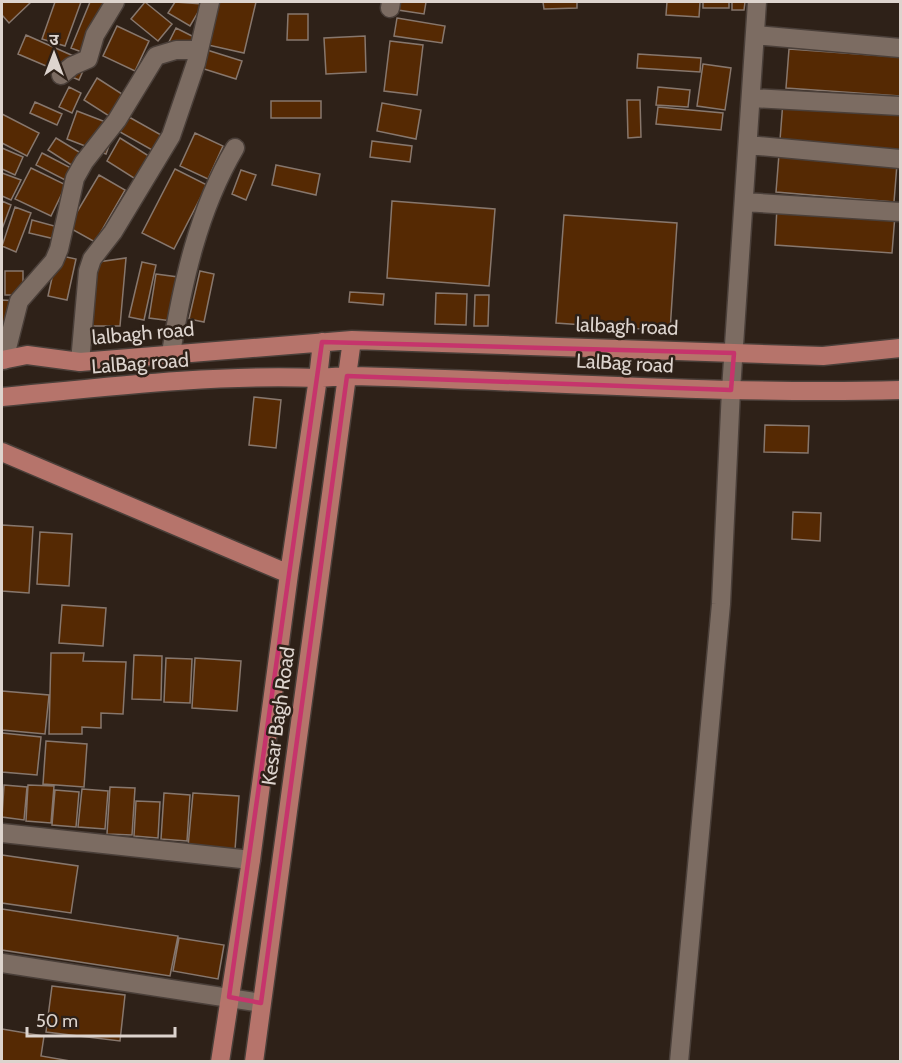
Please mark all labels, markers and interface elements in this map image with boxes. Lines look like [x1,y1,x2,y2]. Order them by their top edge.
north arrow [24,24,84,84]
text: उ [49,30,59,49]
street label: lalbagh road [575,312,679,340]
street label: lalbagh road [91,317,195,349]
street label: LalBag road [90,348,190,378]
street label: LalBag road [576,348,674,378]
street label: Kesar Bagh Road [256,645,300,787]
scale bar [27,1000,176,1038]
text: 50 m [36,1010,78,1032]

